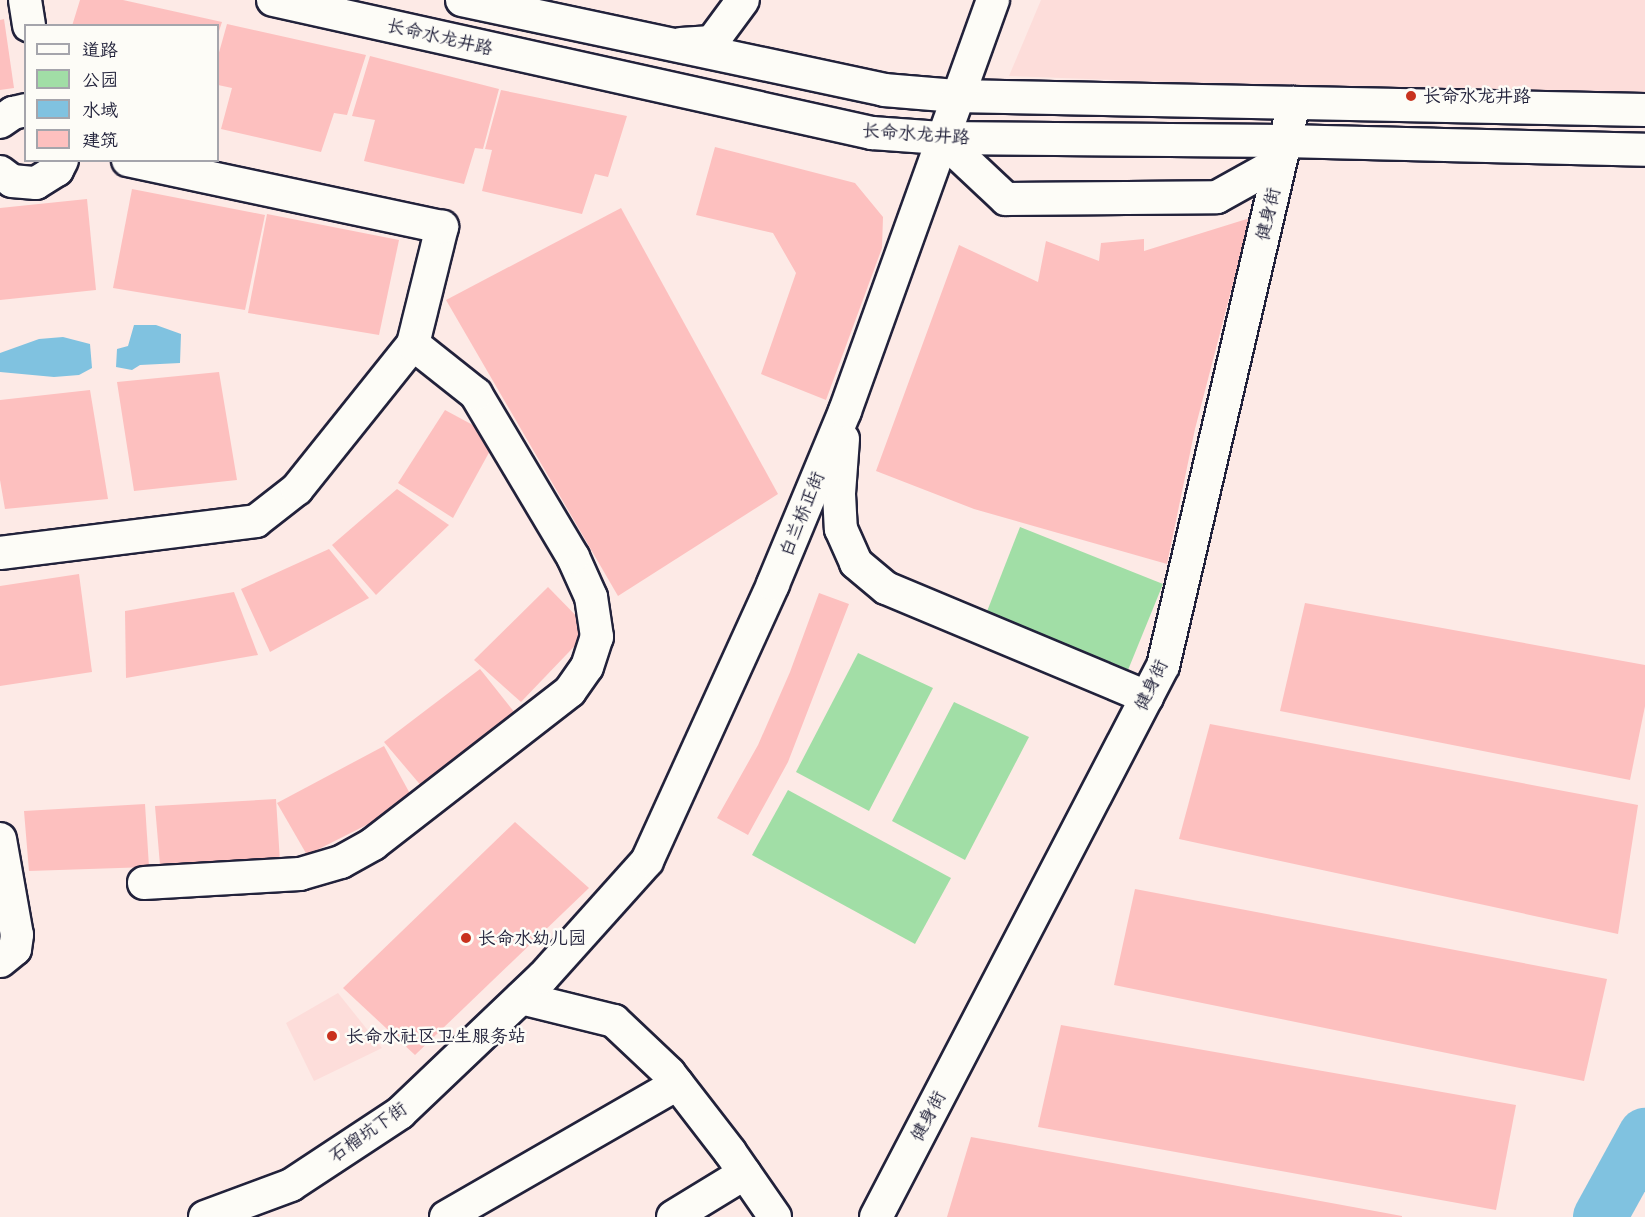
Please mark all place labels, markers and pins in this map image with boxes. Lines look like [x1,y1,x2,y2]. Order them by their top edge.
place label: 长命水龙井路 [1423,85,1531,107]
marker: 长命水龙井路 [1404,89,1418,103]
place label: 长命水幼儿园 [478,927,586,949]
marker: 长命水幼儿园 [459,931,473,945]
place label: 长命水社区卫生服务站 [346,1025,526,1047]
marker: 长命水社区卫生服务站 [323,1027,341,1045]

